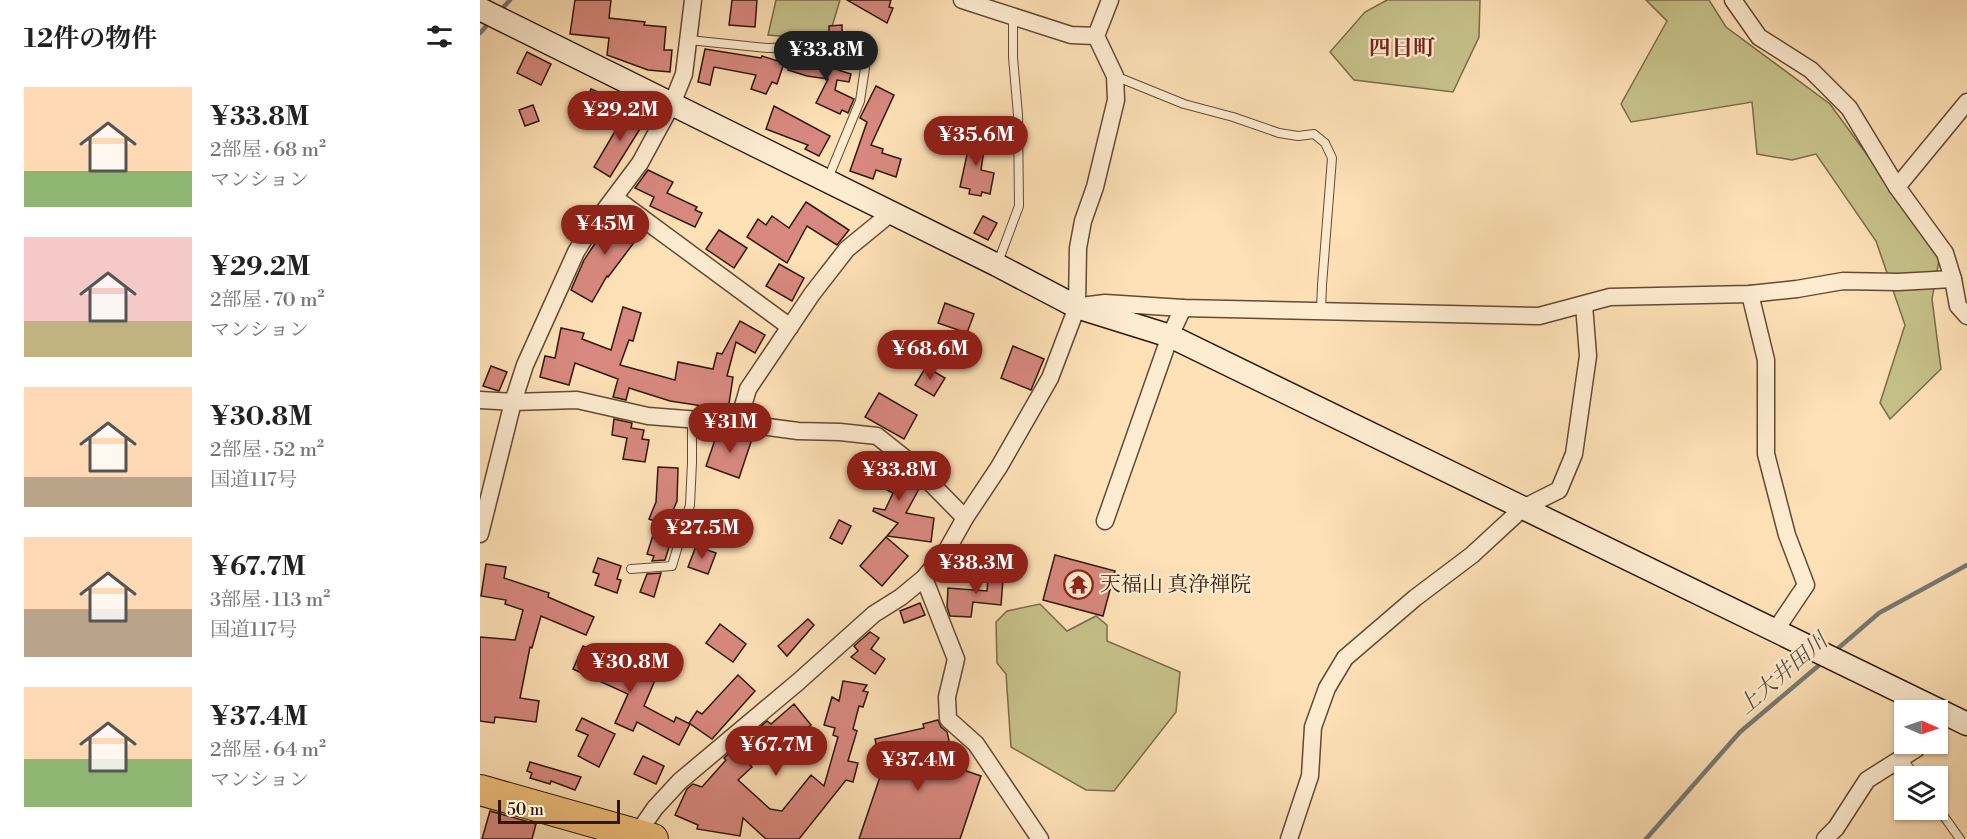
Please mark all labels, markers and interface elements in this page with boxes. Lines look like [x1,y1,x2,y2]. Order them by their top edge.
icon: filters [423,20,456,53]
text: 12件の物件 [24,23,157,55]
pin: ¥33.8M [777,31,875,82]
district label: 四日町 [1369,35,1435,62]
text: ¥33.8M [788,38,864,63]
pin: ¥29.2M [571,91,669,142]
text: ¥29.2M [582,98,658,123]
text: ¥33.8M [210,101,309,133]
icon: home [72,111,144,183]
pin: ¥35.6M [927,116,1025,167]
text: ¥35.6M [938,123,1014,148]
text: 2部屋 · 68 m² [210,138,326,163]
text: マンション [210,168,309,193]
pin: ¥45M [569,205,641,256]
text: ¥45M [575,212,635,237]
text: ¥29.2M [210,251,310,283]
icon: home [72,261,144,333]
text: 2部屋 · 70 m² [210,288,324,313]
text: マンション [210,318,309,343]
pin: ¥68.6M [881,330,979,381]
text: ¥68.6M [891,337,969,362]
text: ¥30.8M [210,401,312,433]
pin: ¥31M [694,403,766,454]
text: ¥31M [702,410,758,435]
icon: home [72,411,144,483]
text: 2部屋 · 52 m² [210,438,324,463]
pin: ¥33.8M [850,451,948,502]
text: ¥33.8M [861,458,937,483]
text: 国道117号 [210,468,297,493]
pin: ¥27.5M [653,509,751,560]
text: ¥27.5M [665,516,739,541]
pin: ¥38.3M [927,544,1025,595]
text: ¥67.7M [210,551,306,583]
text: ¥38.3M [938,551,1014,576]
icon: home [72,561,144,633]
temple icon: 天福山 真浄禅院 [1063,569,1095,601]
place label: 天福山 真浄禅院 [1100,572,1251,598]
text: 3部屋 · 113 m² [210,588,330,613]
text: 国道117号 [210,618,297,643]
water label: 上大井田川 [1733,626,1835,720]
pin: ¥30.8M [581,643,679,694]
text: ¥30.8M [591,650,669,675]
north arrow [1894,700,1948,754]
map controls [1894,700,1948,820]
text: ¥37.4M [210,701,308,733]
icon: home [72,711,144,783]
pin: ¥67.7M [727,726,825,777]
text: ¥67.7M [739,733,813,758]
text: 2部屋 · 64 m² [210,738,326,763]
pin: ¥37.4M [869,741,967,792]
text: ¥37.4M [880,748,956,773]
button: layers [1894,766,1948,820]
text: マンション [210,768,309,793]
scale bar [498,797,620,824]
text: 50 m [507,800,544,820]

